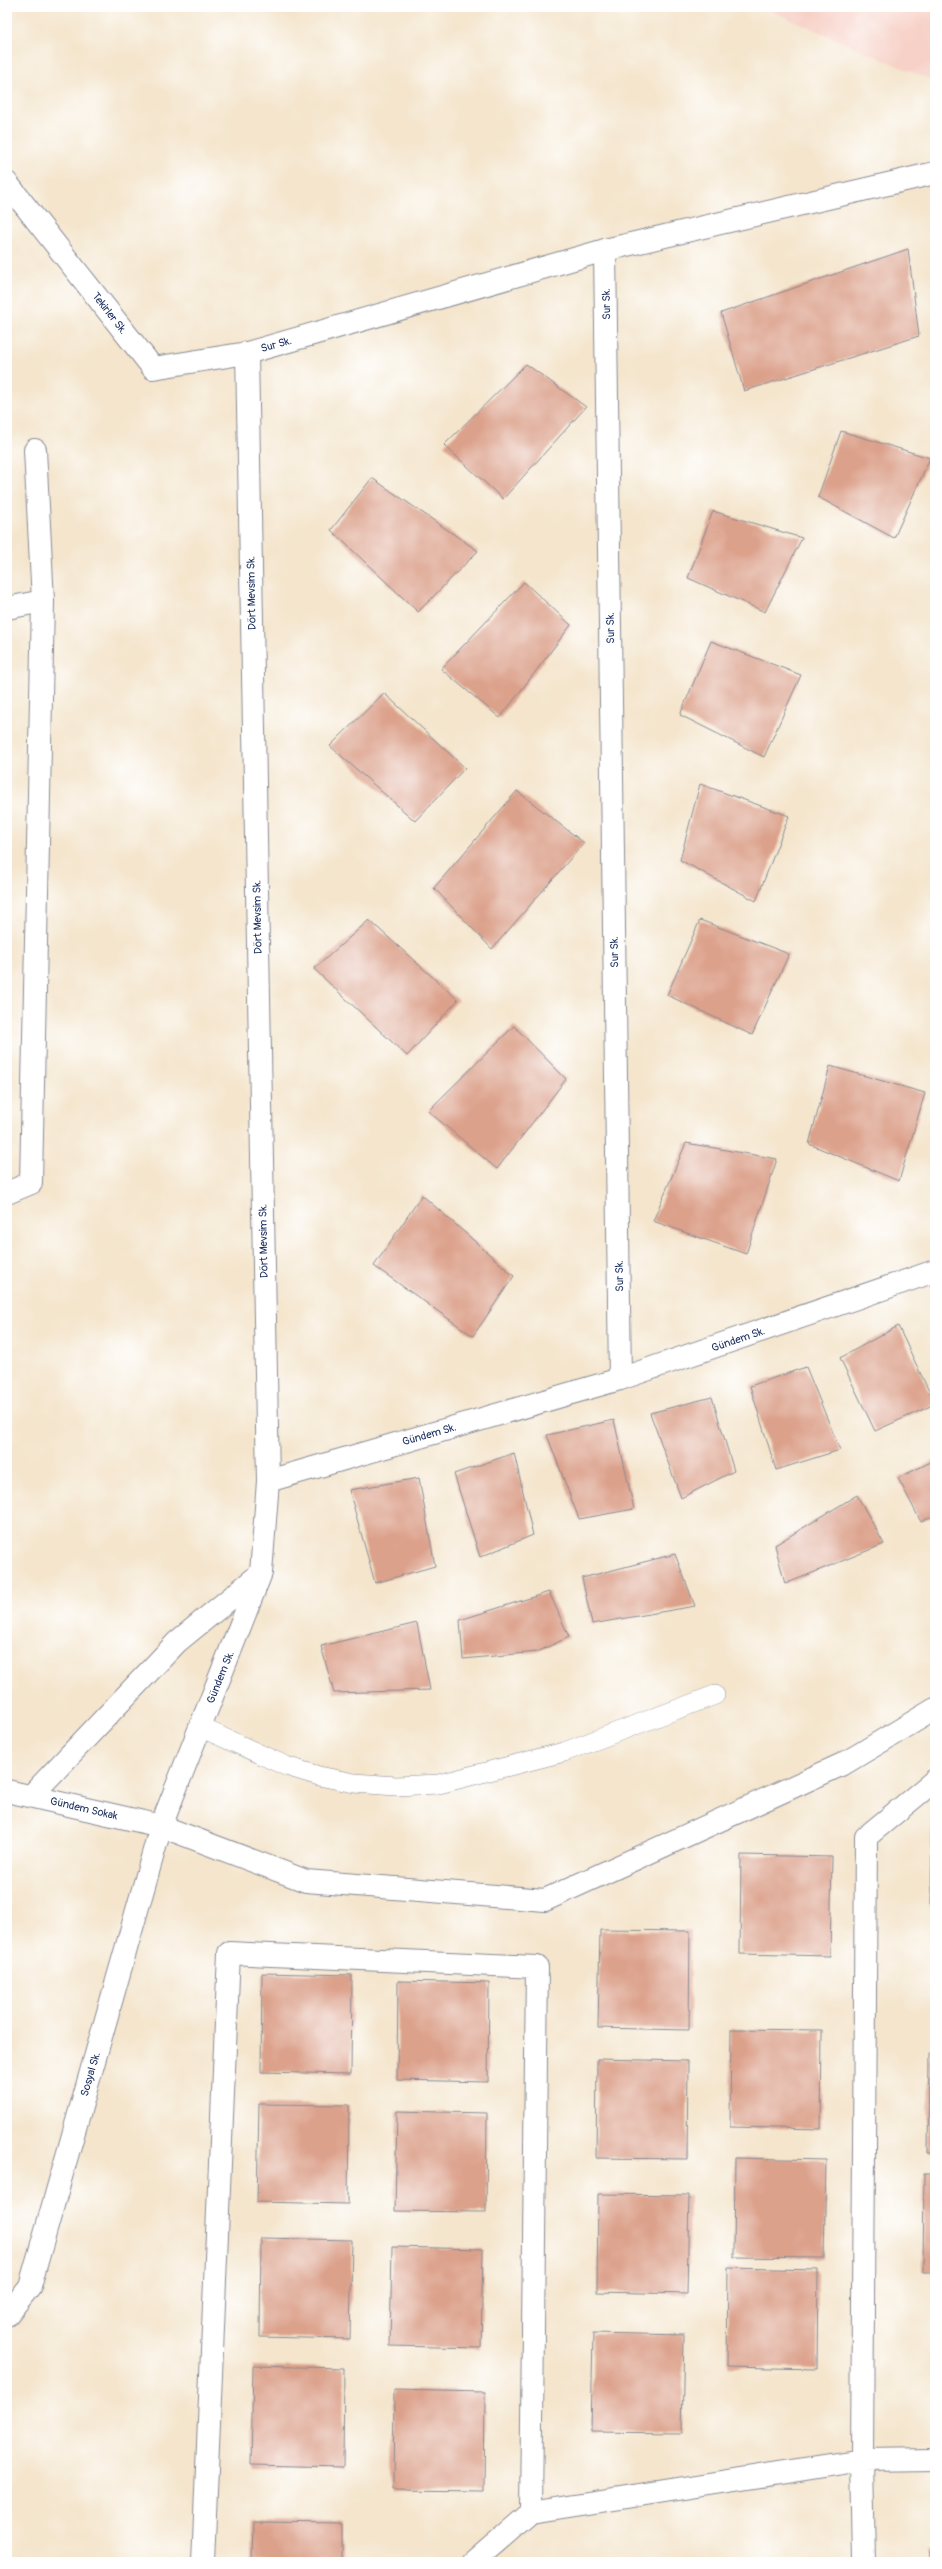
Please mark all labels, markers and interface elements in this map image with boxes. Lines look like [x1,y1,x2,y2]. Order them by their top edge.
street label: Sur Sk. [600,288,613,320]
street label: Tekirler Sk. [89,290,130,337]
street label: Sur Sk. [259,334,293,355]
street label: Dört Mevsim Sk. [244,556,259,630]
street label: Sur Sk. [604,612,617,644]
street label: Dört Mevsim Sk. [250,880,265,954]
street label: Sur Sk. [608,936,621,968]
street label: Dört Mevsim Sk. [256,1204,271,1278]
street label: Sur Sk. [613,1260,626,1292]
street label: Gündem Sk. [710,1324,767,1355]
street label: Gündem Sk. [401,1421,458,1448]
street label: Gündem Sk. [204,1649,237,1705]
street label: Gündem Sokak [49,1794,119,1823]
street label: Sosyal Sk. [78,2050,103,2098]

